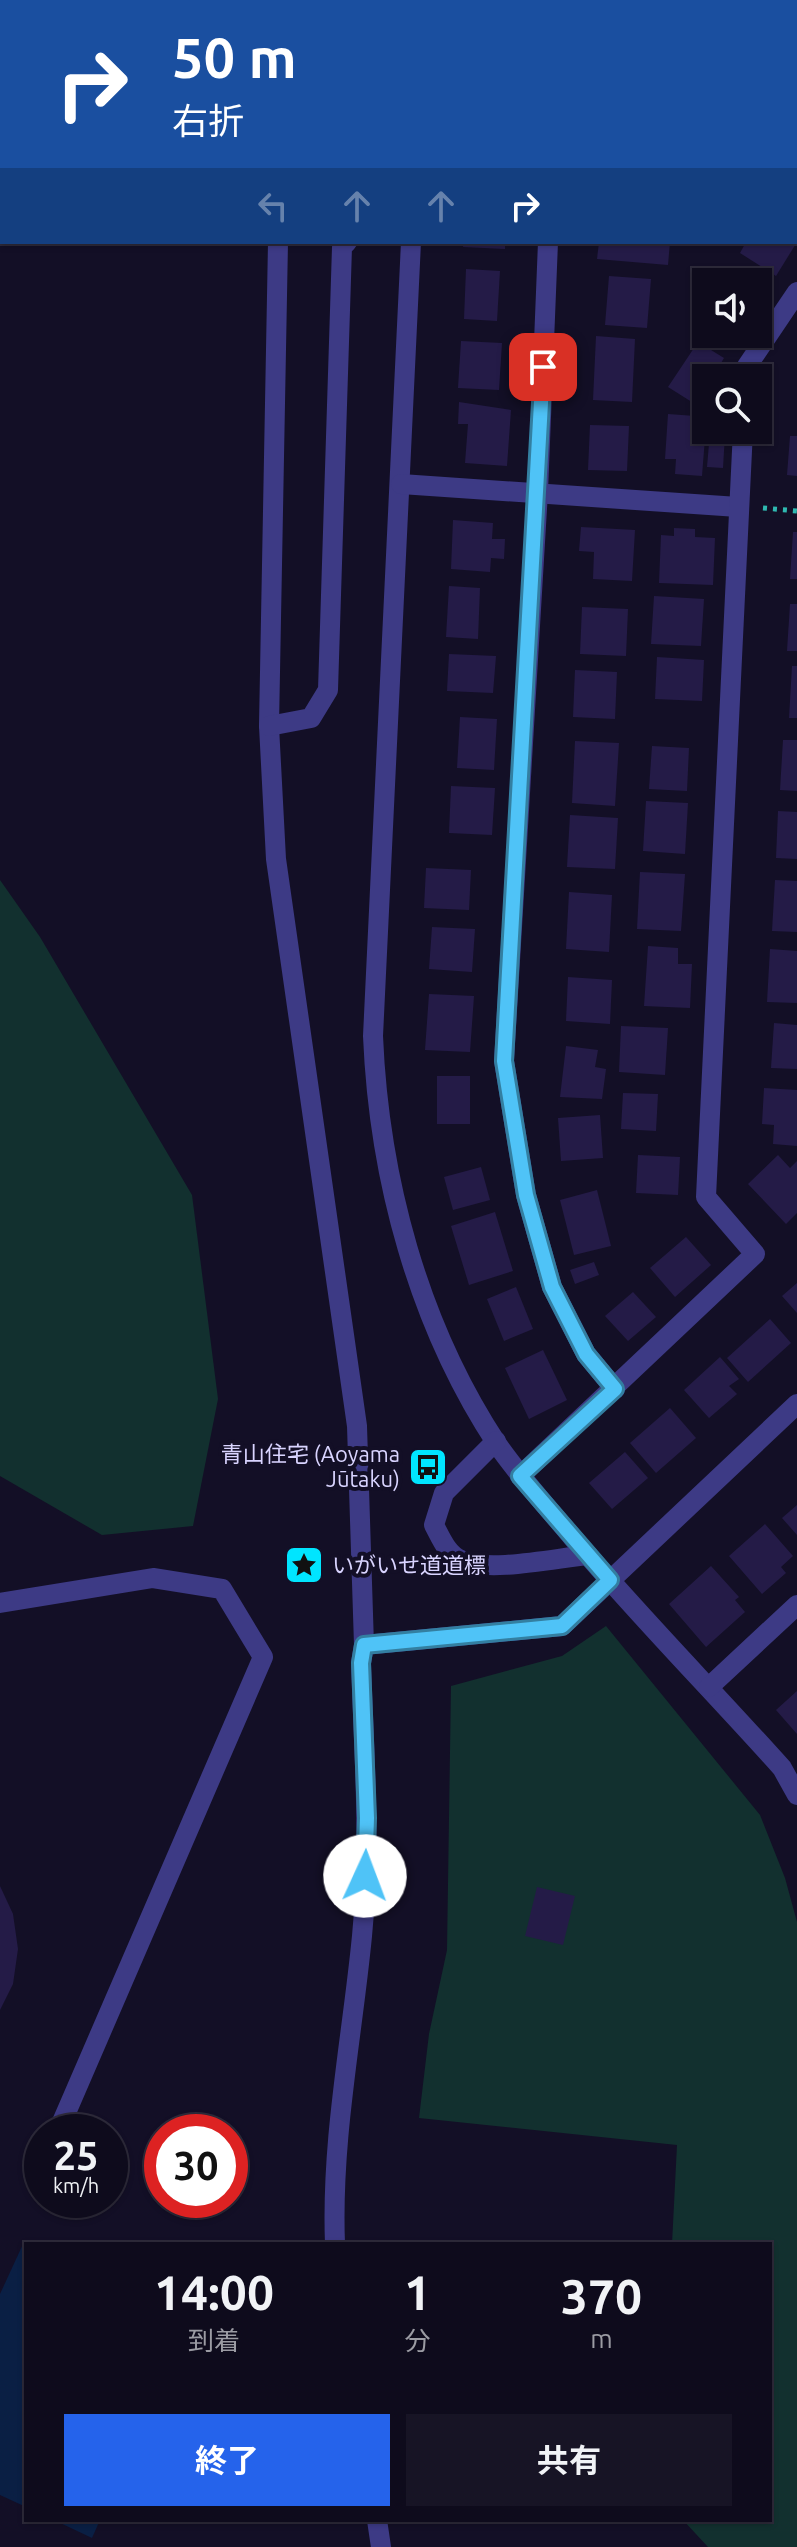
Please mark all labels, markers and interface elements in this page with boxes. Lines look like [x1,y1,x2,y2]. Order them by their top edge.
text: 50 m [172,26,297,89]
icon: right [40,32,144,136]
text: 右折 [172,100,244,141]
icon: left [251,184,295,228]
icon: ahead [335,184,379,228]
icon: ahead [419,184,463,228]
icon: right [503,184,547,228]
map controls [692,268,772,444]
button: sound [692,268,772,348]
pin [509,333,577,401]
icon: arrive [521,345,565,389]
button: search [692,364,772,444]
place label: 青山住宅 (Aoyama Jūtaku) [221,1441,400,1492]
bus stop icon: 青山住宅 (Aoyama Jūtaku) [407,1446,449,1488]
place icon: いがいせ道道標 [283,1544,325,1586]
place label: いがいせ道道標 [332,1552,486,1577]
position arrow [323,1834,407,1918]
speed limit sign: 30 [144,2114,248,2218]
text: 25 [53,2133,99,2178]
text: km/h [53,2174,99,2197]
text: 14:00 [154,2265,274,2319]
text: 1 [404,2265,431,2319]
text: 370 [561,2269,642,2323]
text: m [590,2324,613,2353]
text: 到着 [188,2326,240,2355]
text: 分 [404,2326,430,2355]
button: 終了 [64,2414,390,2506]
button: 共有 [406,2414,732,2506]

